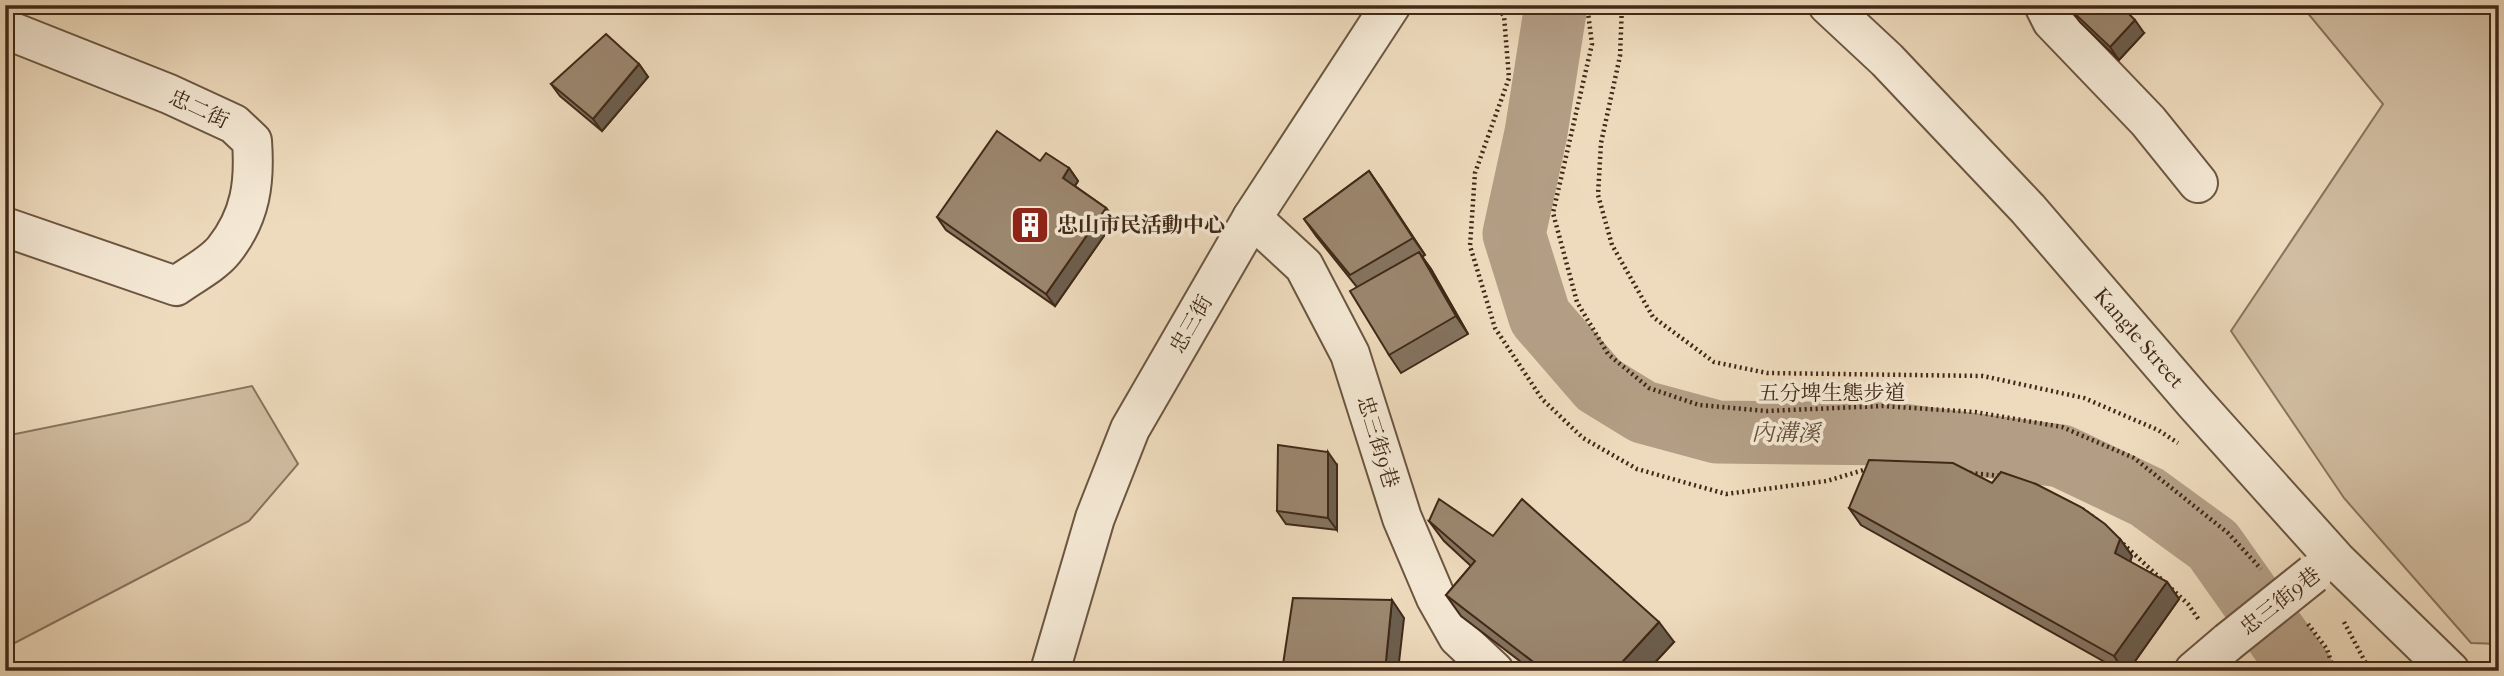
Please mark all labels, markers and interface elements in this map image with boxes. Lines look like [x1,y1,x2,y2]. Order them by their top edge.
street label: 忠二街 [165,85,233,133]
building icon: 忠山市民活動中心 [1009,204,1051,246]
place label: 忠山市民活動中心 [1057,213,1225,237]
street label: Kangle Street [2089,283,2189,393]
street label: 忠三街 [1165,291,1217,357]
street label: 五分埤生態步道 [1759,381,1906,405]
street label: 忠三街9巷 [1353,393,1403,491]
water label: 內溝溪 [1751,419,1824,447]
street label: 忠三街9巷 [2235,562,2325,640]

